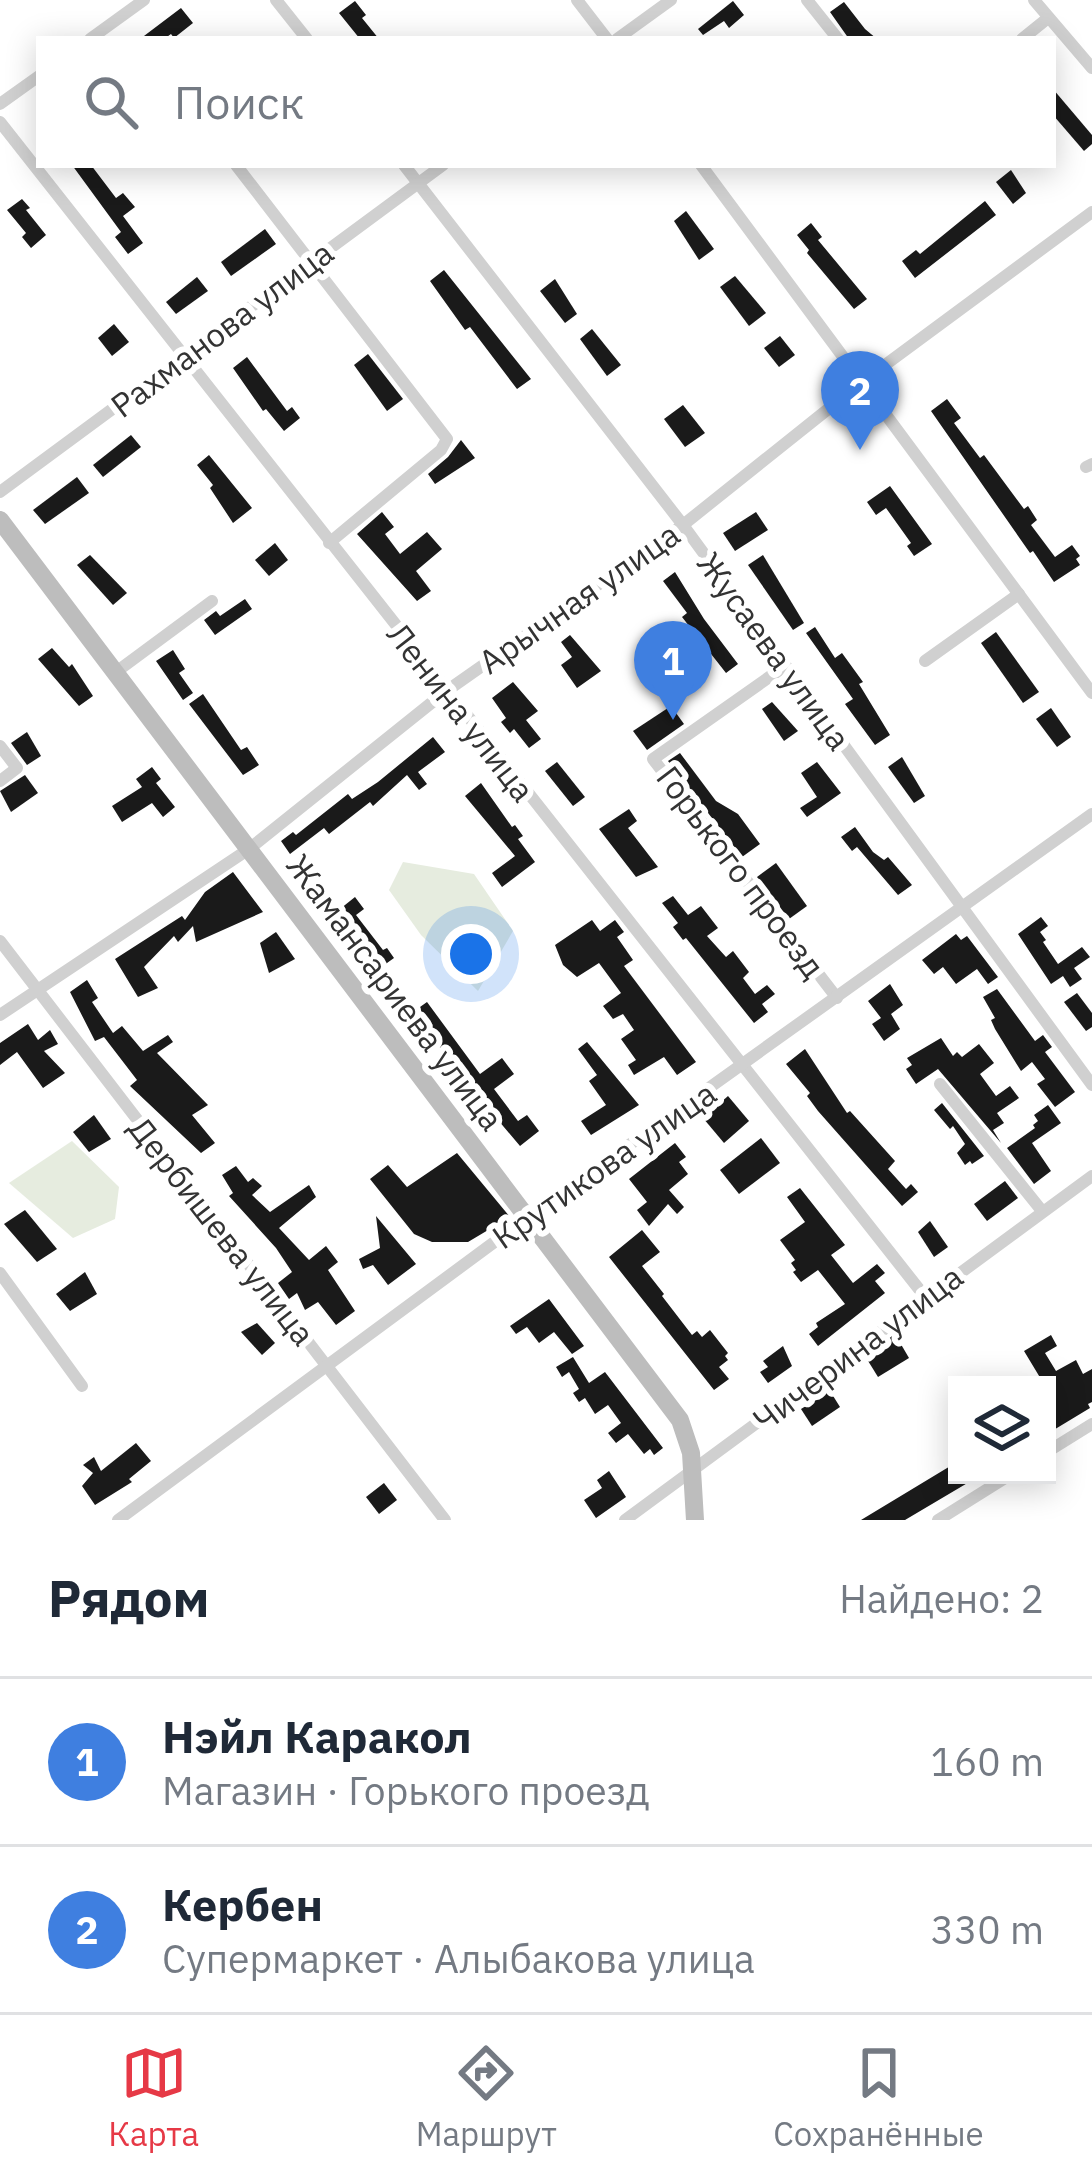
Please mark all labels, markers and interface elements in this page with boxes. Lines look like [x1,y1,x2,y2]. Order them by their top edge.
search box [36,36,1056,168]
icon: search [78,69,144,135]
text: Поиск [174,73,304,131]
street label: Рахманова улица [102,231,342,426]
pin: 2 [821,351,899,450]
street label: Арычная улица [470,512,688,683]
street label: Жусаева улица [688,543,861,758]
street label: Ленина улица [378,613,545,810]
pin: 1 [634,621,712,720]
street label: Горького проезд [648,757,835,986]
street label: Жамансариева улица [277,845,514,1139]
your location [441,924,501,984]
street label: Крутикова улица [483,1071,724,1258]
street label: Дербишева улица [120,1108,325,1354]
street label: Чичерина улица [744,1255,971,1440]
map controls [948,1376,1056,1484]
button: layers [948,1376,1056,1484]
text: Рядом [48,1565,210,1631]
text: Найдено: 2 [839,1573,1044,1624]
text: Нэйл Каракол [162,1707,472,1765]
text: 1 [75,1736,99,1787]
text: 160 m [931,1736,1044,1787]
text: Магазин · Горького проезд [162,1765,650,1816]
text: Кербен [162,1875,323,1933]
text: 2 [75,1904,99,1955]
text: 330 m [931,1904,1044,1955]
text: Супермаркет · Алыбакова улица [162,1933,755,1984]
tab: Карта [108,2040,199,2155]
tab: Маршрут [416,2040,557,2155]
tab: Сохранённые [773,2040,984,2155]

